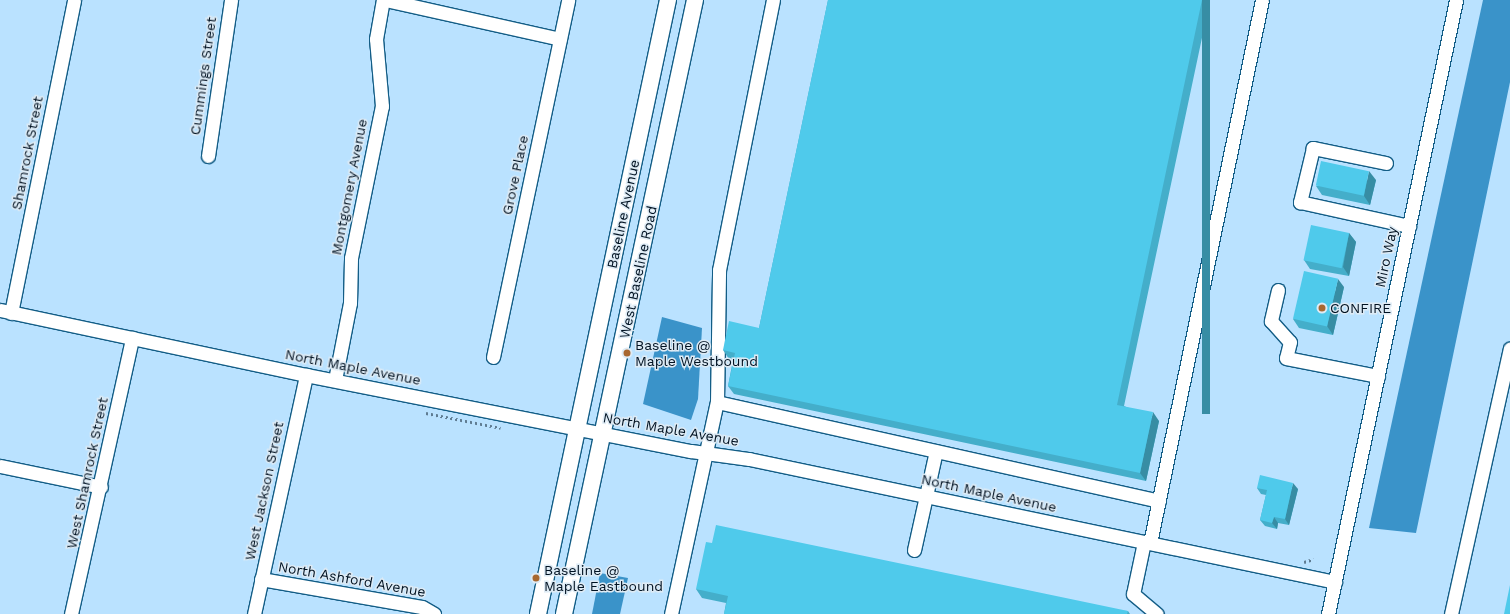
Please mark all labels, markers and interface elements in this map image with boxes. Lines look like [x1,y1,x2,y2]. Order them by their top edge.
street label: Cummings Street [186,16,220,136]
street label: Shamrock Street [8,95,46,211]
street label: Montgomery Avenue [327,117,371,257]
street label: Grove Place [498,134,532,216]
street label: Baseline Avenue [603,158,643,270]
street label: West Baseline Road [616,204,660,340]
street label: Miro Way [1371,225,1401,289]
place label: CONFIRE [1330,300,1391,316]
marker: CONFIRE [1317,303,1327,313]
place label: Baseline @ Maple Westbound [635,337,758,370]
street label: North Maple Avenue [283,346,423,388]
marker: Baseline @ Maple Westbound [622,348,632,358]
street label: West Shamrock Street [63,396,111,550]
street label: North Maple Avenue [601,409,741,449]
street label: West Jackson Street [241,420,287,562]
street label: North Maple Avenue [920,470,1058,516]
street label: North Ashford Avenue [276,558,428,600]
place label: Baseline @ Maple Eastbound [544,562,663,594]
marker: Baseline @ Maple Eastbound [531,573,541,583]

